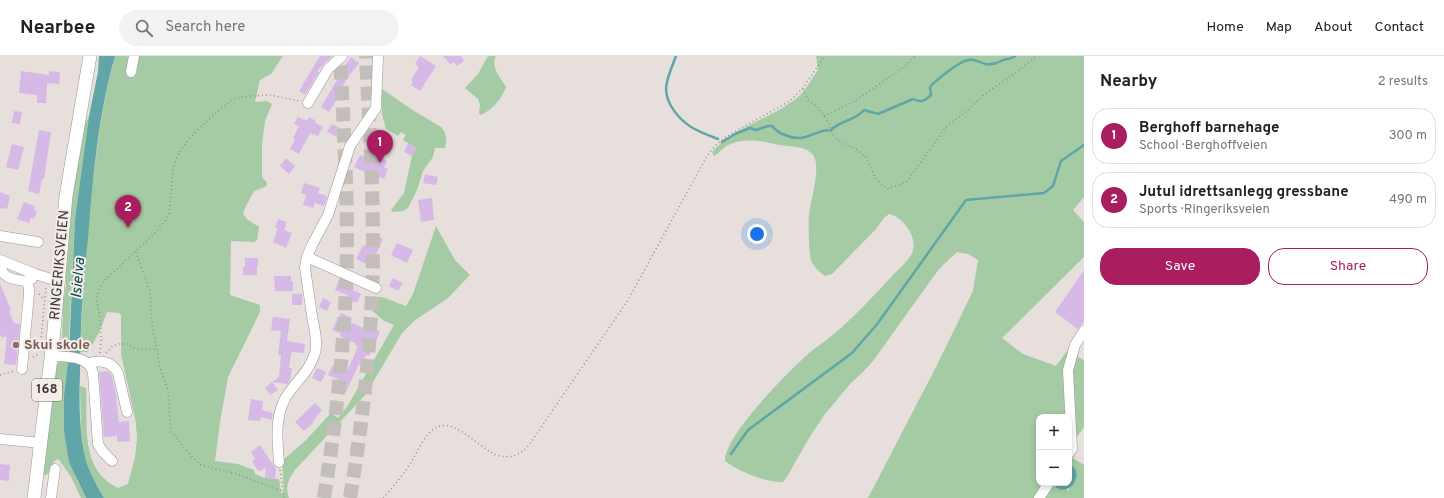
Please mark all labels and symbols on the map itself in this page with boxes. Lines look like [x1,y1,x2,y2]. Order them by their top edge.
pin: 1 [367,130,393,163]
pin: 2 [115,195,141,228]
street label: RINGERIKSVEIEN [47,209,73,321]
your location [747,224,767,244]
water label: Isielva [68,257,90,299]
place label: Skui skole [24,337,90,354]
marker: Skui skole [11,340,21,350]
road number: 168 [32,379,62,401]

